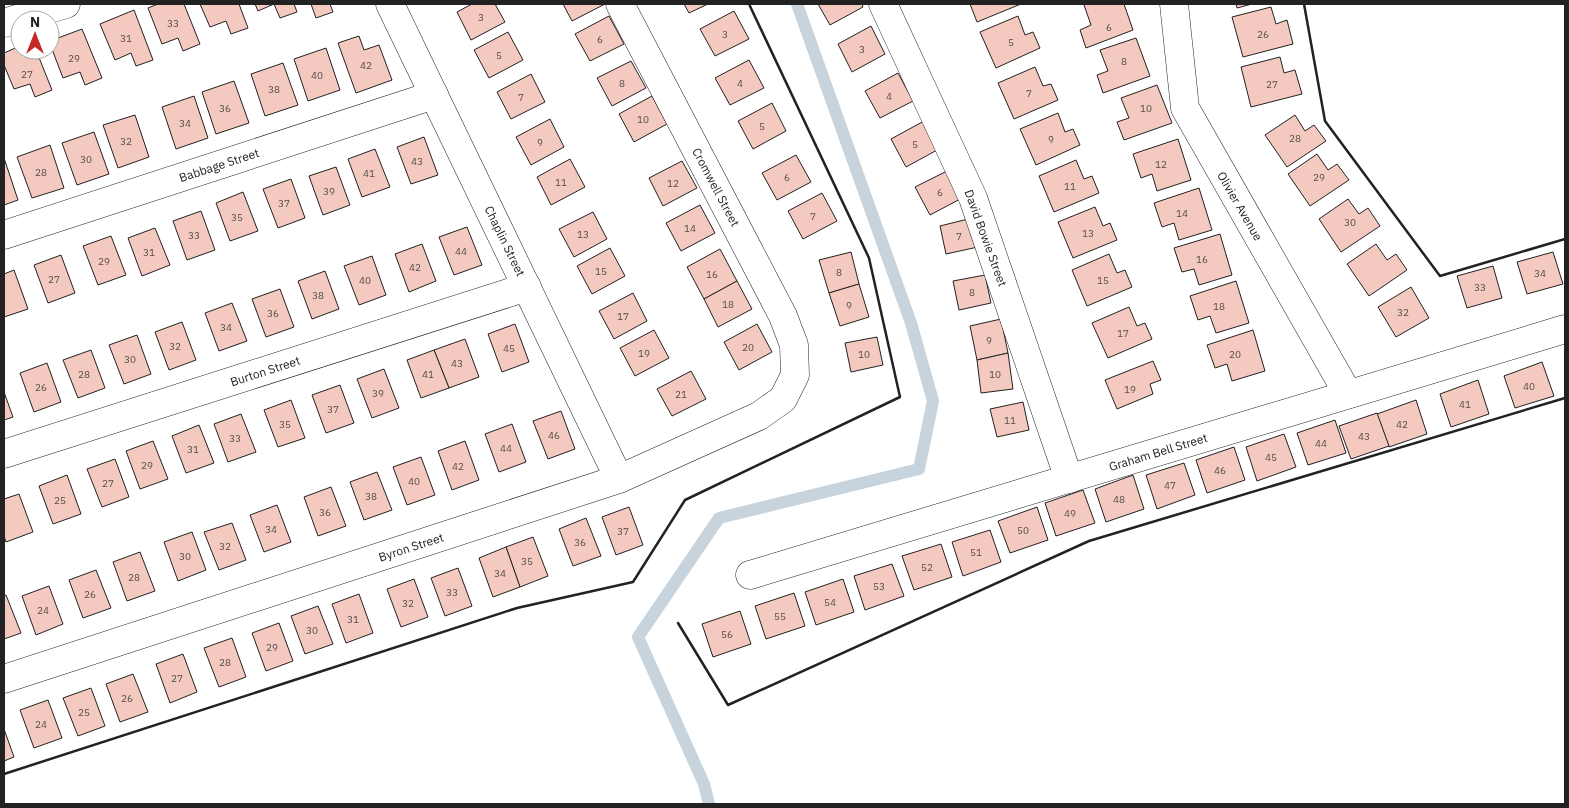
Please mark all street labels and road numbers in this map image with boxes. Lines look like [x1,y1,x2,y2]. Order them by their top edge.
street label: Babbage Street [177,145,261,185]
street label: Cromwell Street [689,145,743,229]
street label: Olivier Avenue [1214,169,1266,244]
street label: David Bowie Street [961,187,1011,289]
street label: Chaplin Street [481,203,529,279]
street label: Burton Street [228,353,302,389]
street label: Graham Bell Street [1107,430,1209,474]
street label: Byron Street [377,529,445,565]

